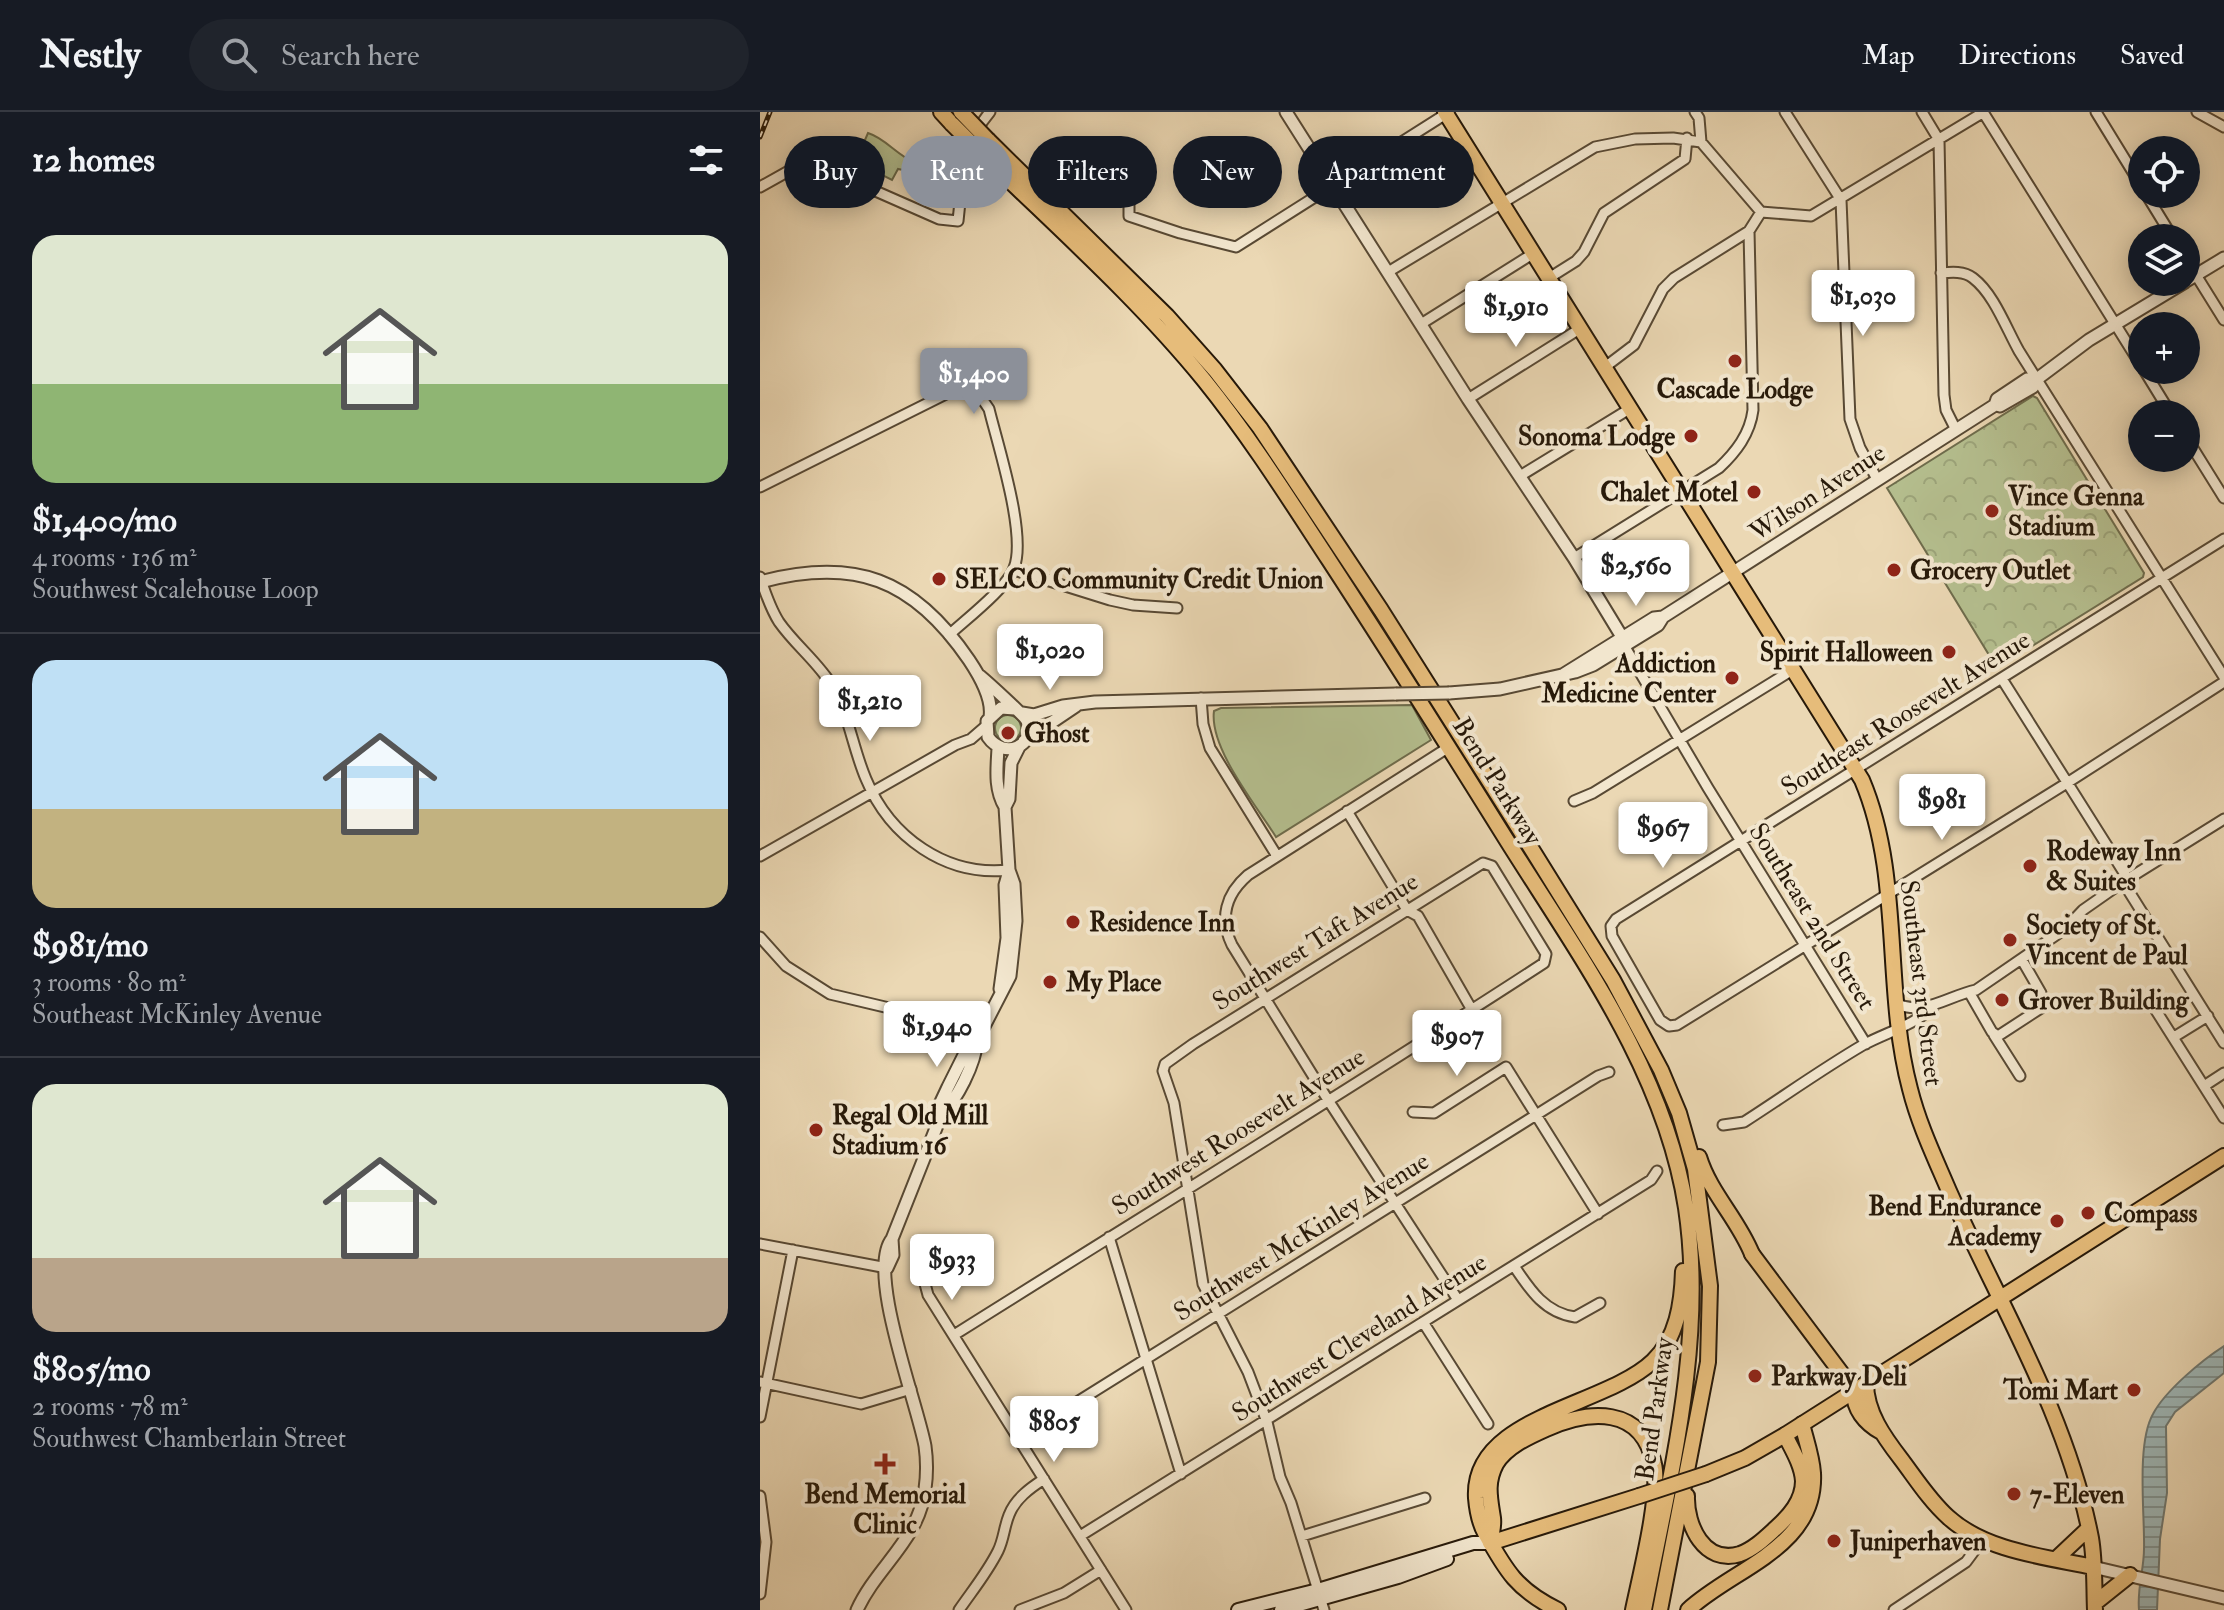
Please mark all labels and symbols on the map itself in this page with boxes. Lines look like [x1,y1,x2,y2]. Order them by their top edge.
pin: $1,030 [1798,270,1928,338]
pin: $1,910 [1451,281,1581,349]
pin: $1,400 [909,348,1039,416]
marker: Cascade Lodge [1726,352,1744,370]
place label: Cascade Lodge [1657,374,1814,407]
place label: Sonoma Lodge [1518,421,1675,454]
marker: Sonoma Lodge [1682,427,1700,445]
street label: Wilson Avenue [1743,437,1892,549]
place label: Chalet Motel [1600,477,1738,509]
place label: Vince Genna Stadium [2007,481,2145,543]
marker: Chalet Motel [1745,483,1763,501]
marker: Vince Genna Stadium [1983,502,2001,520]
pin: $2,560 [1571,540,1701,608]
place label: Grocery Outlet [1910,555,2071,588]
marker: Grocery Outlet [1885,561,1903,579]
place label: SELCO Community Credit Union [955,564,1324,597]
marker: SELCO Community Credit Union [930,570,948,588]
pin: $1,020 [985,624,1115,692]
street label: Southeast Roosevelt Avenue [1775,624,2036,804]
place label: Spirit Halloween [1760,637,1934,670]
marker: Spirit Halloween [1940,643,1958,661]
place label: Addiction Medicine Center [1541,648,1717,710]
marker: Addiction Medicine Center [1723,669,1741,687]
pin: $1,210 [805,675,935,743]
street label: Bend Parkway [1445,712,1549,852]
place label: Ghost [1024,718,1090,750]
marker: Ghost [999,724,1017,742]
pin: $981 [1895,774,1989,842]
pin: $967 [1616,802,1710,870]
street label: Southeast 2nd Street [1742,817,1882,1016]
place label: Rodeway Inn & Suites [2046,836,2182,898]
marker: Rodeway Inn & Suites [2021,857,2039,875]
street label: Southwest Taft Avenue [1207,866,1424,1018]
street label: Southeast 3rd Street [1892,878,1950,1088]
place label: Residence Inn [1089,907,1236,939]
place label: Society of St. Vincent de Paul [2025,910,2188,972]
marker: Residence Inn [1064,913,1082,931]
marker: Society of St. Vincent de Paul [2001,931,2019,949]
place label: My Place [1065,967,1162,1000]
marker: My Place [1041,973,1059,991]
place label: Grover Building [2018,985,2190,1018]
marker: Grover Building [1993,991,2011,1009]
pin: $1,940 [872,1001,1002,1069]
pin: $907 [1410,1010,1504,1078]
street label: Southwest Roosevelt Avenue [1106,1041,1371,1223]
place label: Regal Old Mill Stadium 16 [832,1100,988,1162]
marker: Regal Old Mill Stadium 16 [807,1121,825,1139]
street label: Southwest McKinley Avenue [1168,1145,1435,1329]
place label: Bend Endurance Academy [1868,1191,2043,1254]
place label: Compass [2104,1198,2197,1231]
marker: Compass [2079,1204,2097,1222]
marker: Bend Endurance Academy [2048,1212,2066,1230]
pin: $933 [905,1234,999,1302]
street label: Southwest Cleveland Avenue [1226,1246,1493,1429]
street label: Bend Parkway [1629,1335,1681,1483]
place label: Parkway Deli [1771,1361,1907,1394]
marker: Parkway Deli [1746,1367,1764,1385]
place label: Tomi Mart [2002,1375,2119,1407]
marker: Tomi Mart [2125,1381,2143,1399]
pin: $805 [1007,1396,1101,1464]
marker: Bend Memorial Clinic [874,1453,896,1475]
place label: Bend Memorial Clinic [804,1479,966,1541]
place label: 7-Eleven [2030,1479,2125,1511]
marker: 7-Eleven [2005,1485,2023,1503]
place label: Juniperhaven [1848,1526,1987,1559]
marker: Juniperhaven [1825,1532,1843,1550]

